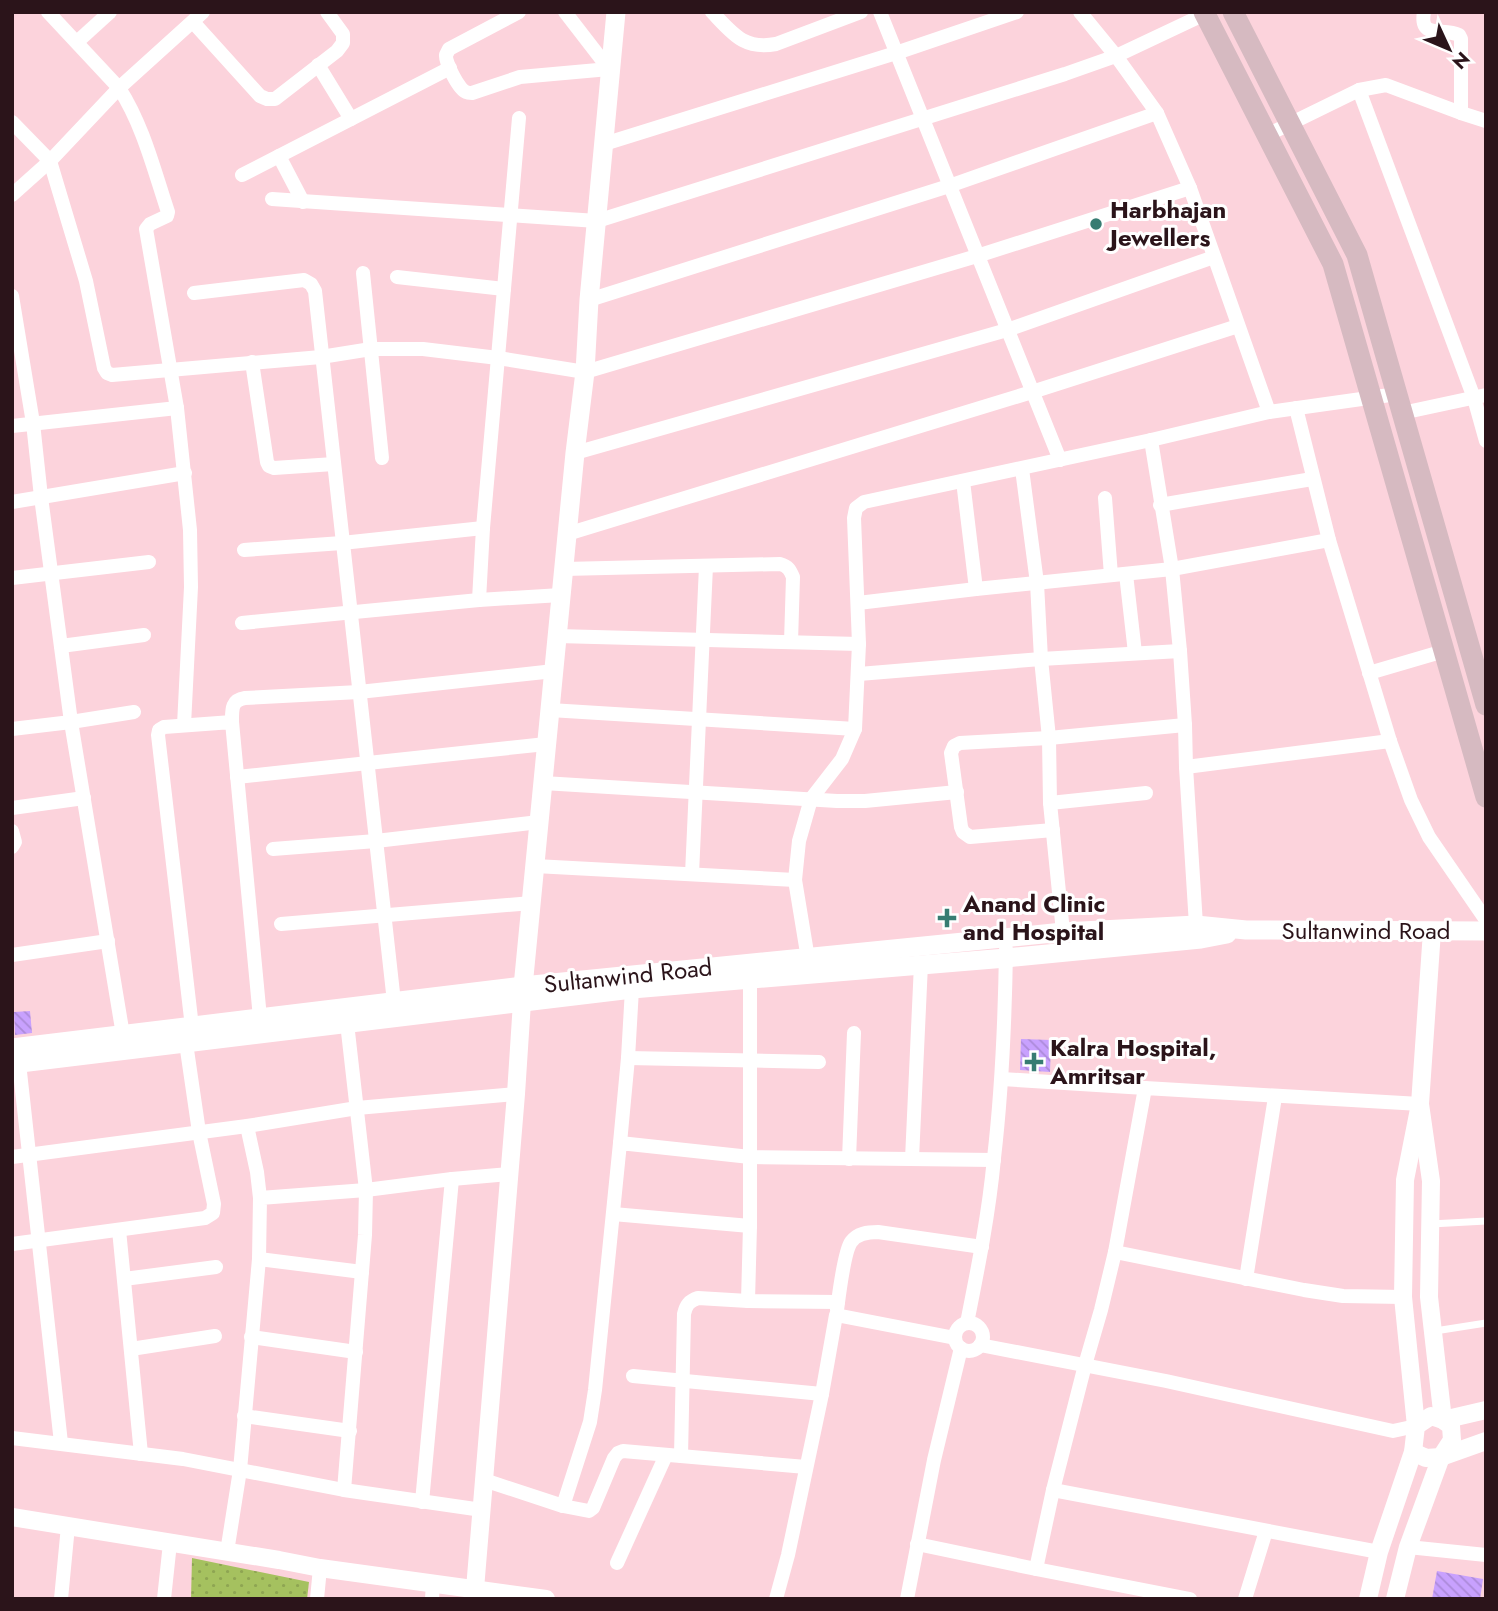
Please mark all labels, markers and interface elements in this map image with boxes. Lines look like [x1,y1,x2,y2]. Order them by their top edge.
north arrow [1414,14,1484,84]
text: N [1446,46,1476,75]
place label: Harbhajan Jewellers [1106,192,1226,255]
marker: Harbhajan Jewellers [1088,216,1104,232]
place label: Anand Clinic and Hospital [962,886,1105,949]
marker: Anand Clinic and Hospital [937,908,957,928]
street label: Sultanwind Road [1282,913,1450,948]
street label: Sultanwind Road [542,949,714,1002]
place label: Kalra Hospital, Amritsar [1049,1030,1216,1093]
marker: Kalra Hospital, Amritsar [1024,1052,1044,1072]

